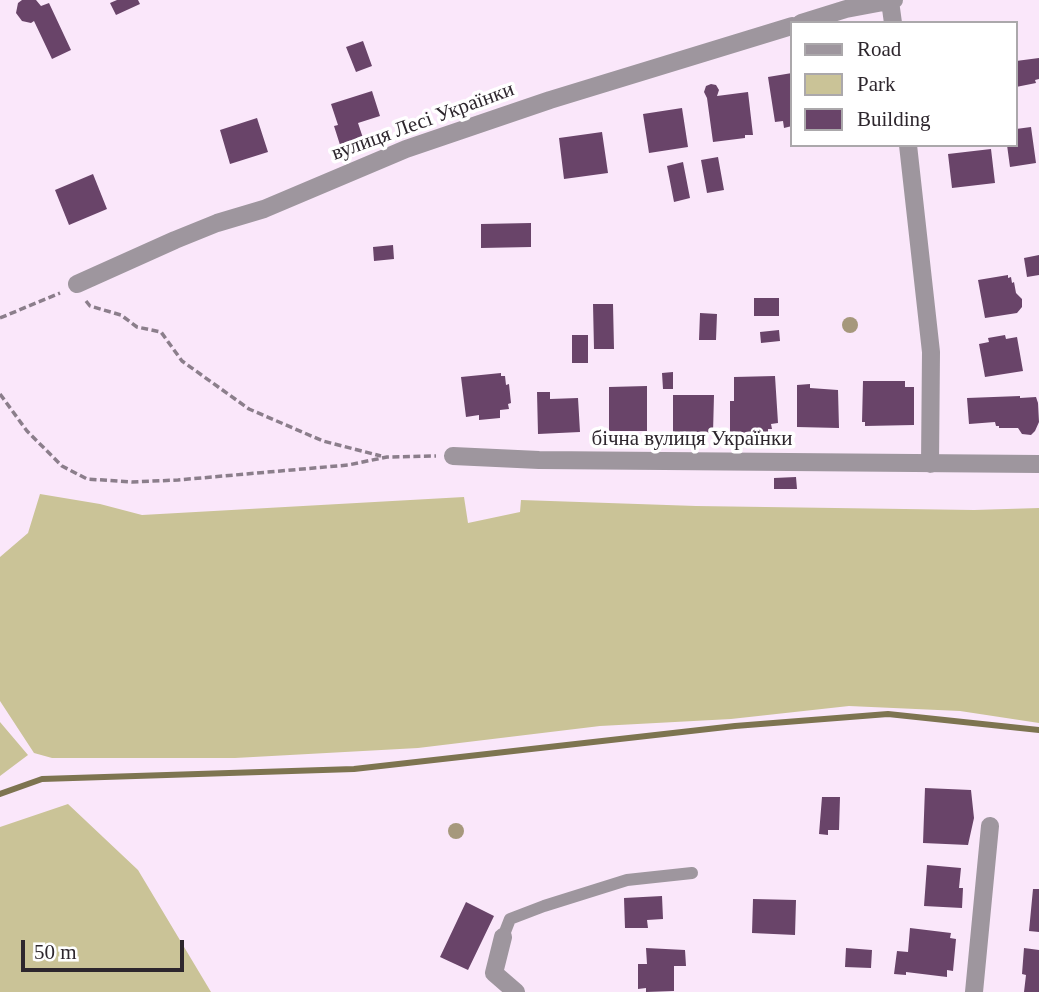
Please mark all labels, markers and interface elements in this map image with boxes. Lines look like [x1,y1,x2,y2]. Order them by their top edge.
legend [790,21,1018,147]
text: Road [857,37,901,61]
text: Park [857,72,896,96]
street label: вулиця Лесі Українки [328,77,518,167]
text: Building [857,107,931,131]
street label: бічна вулиця Українки [591,426,793,452]
scale bar [24,926,187,970]
text: 50 m [34,940,77,964]

